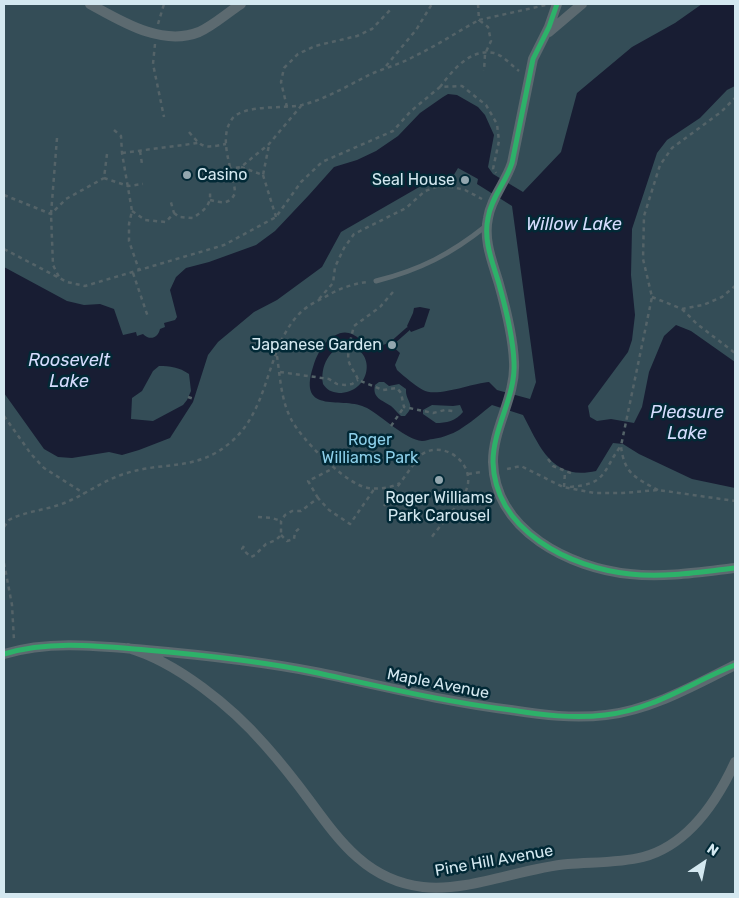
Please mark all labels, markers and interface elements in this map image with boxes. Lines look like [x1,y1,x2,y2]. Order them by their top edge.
place label: Casino [197,165,247,185]
marker: Casino [181,169,193,181]
place label: Seal House [372,170,455,190]
marker: Seal House [459,174,471,186]
water label: Willow Lake [526,214,622,236]
place label: Japanese Garden [251,335,382,355]
marker: Japanese Garden [386,339,398,351]
water label: Roosevelt Lake [28,350,110,392]
water label: Pleasure Lake [650,402,724,444]
park label: Roger Williams Park [322,430,418,468]
marker: Roger Williams Park Carousel [433,474,445,486]
place label: Roger Williams Park Carousel [385,488,493,526]
street label: Maple Avenue [385,665,491,703]
north arrow [679,838,729,888]
text: N [704,840,722,860]
street label: Pine Hill Avenue [433,841,555,881]

